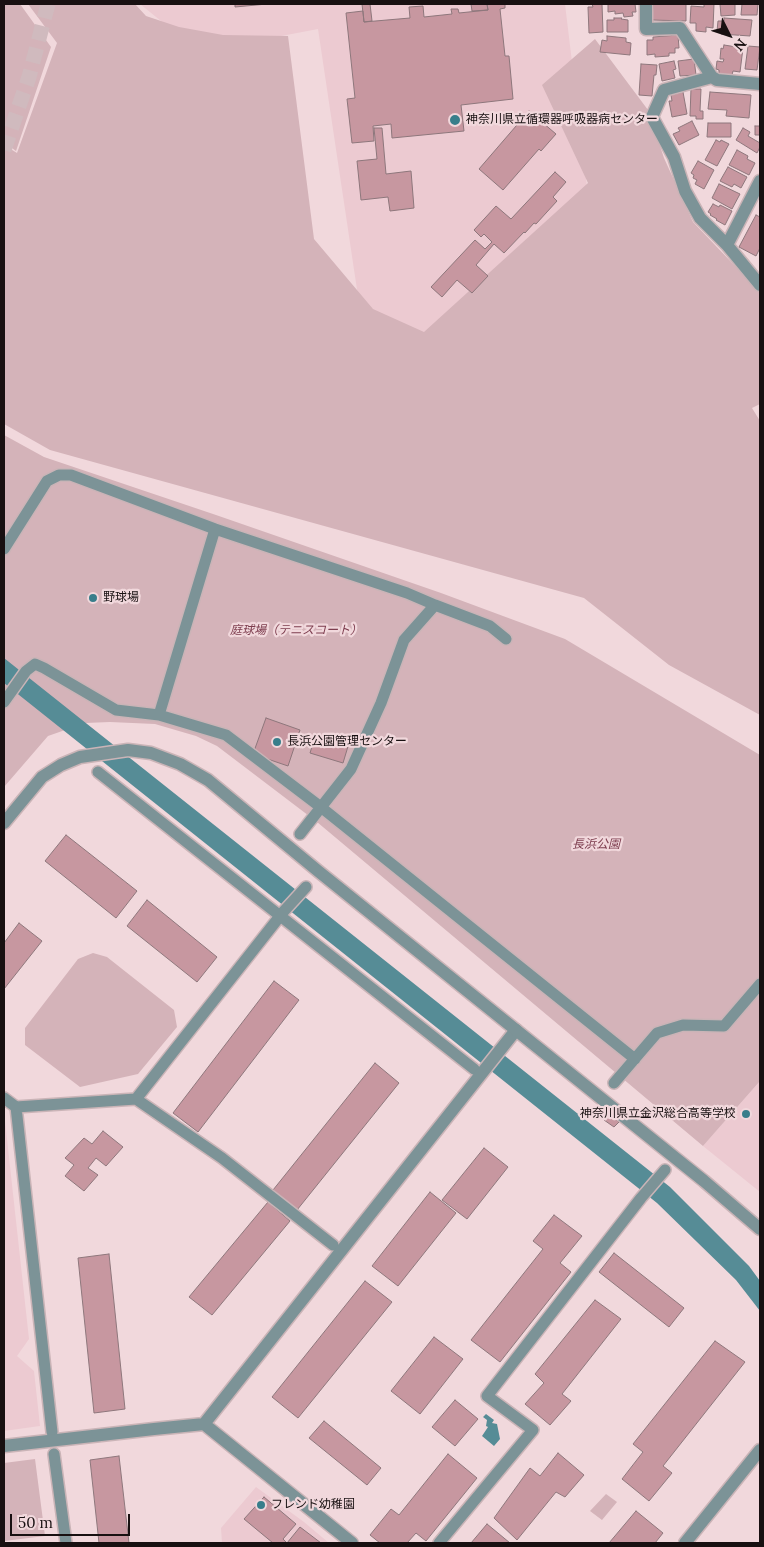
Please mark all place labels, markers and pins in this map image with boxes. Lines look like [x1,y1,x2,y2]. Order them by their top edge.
marker: 神奈川県立循環器呼吸器病センター [448,113,462,127]
place label: 神奈川県立循環器呼吸器病センター [466,113,658,127]
place label: 野球場 [103,591,139,605]
marker: 野球場 [87,592,99,604]
place label: 長浜公園管理センター [287,735,407,749]
marker: 長浜公園管理センター [271,736,283,748]
place label: 神奈川県立金沢総合高等学校 [580,1107,736,1121]
marker: 神奈川県立金沢総合高等学校 [740,1108,752,1120]
place label: フレンド幼稚園 [271,1498,355,1512]
marker: フレンド幼稚園 [255,1499,267,1511]

